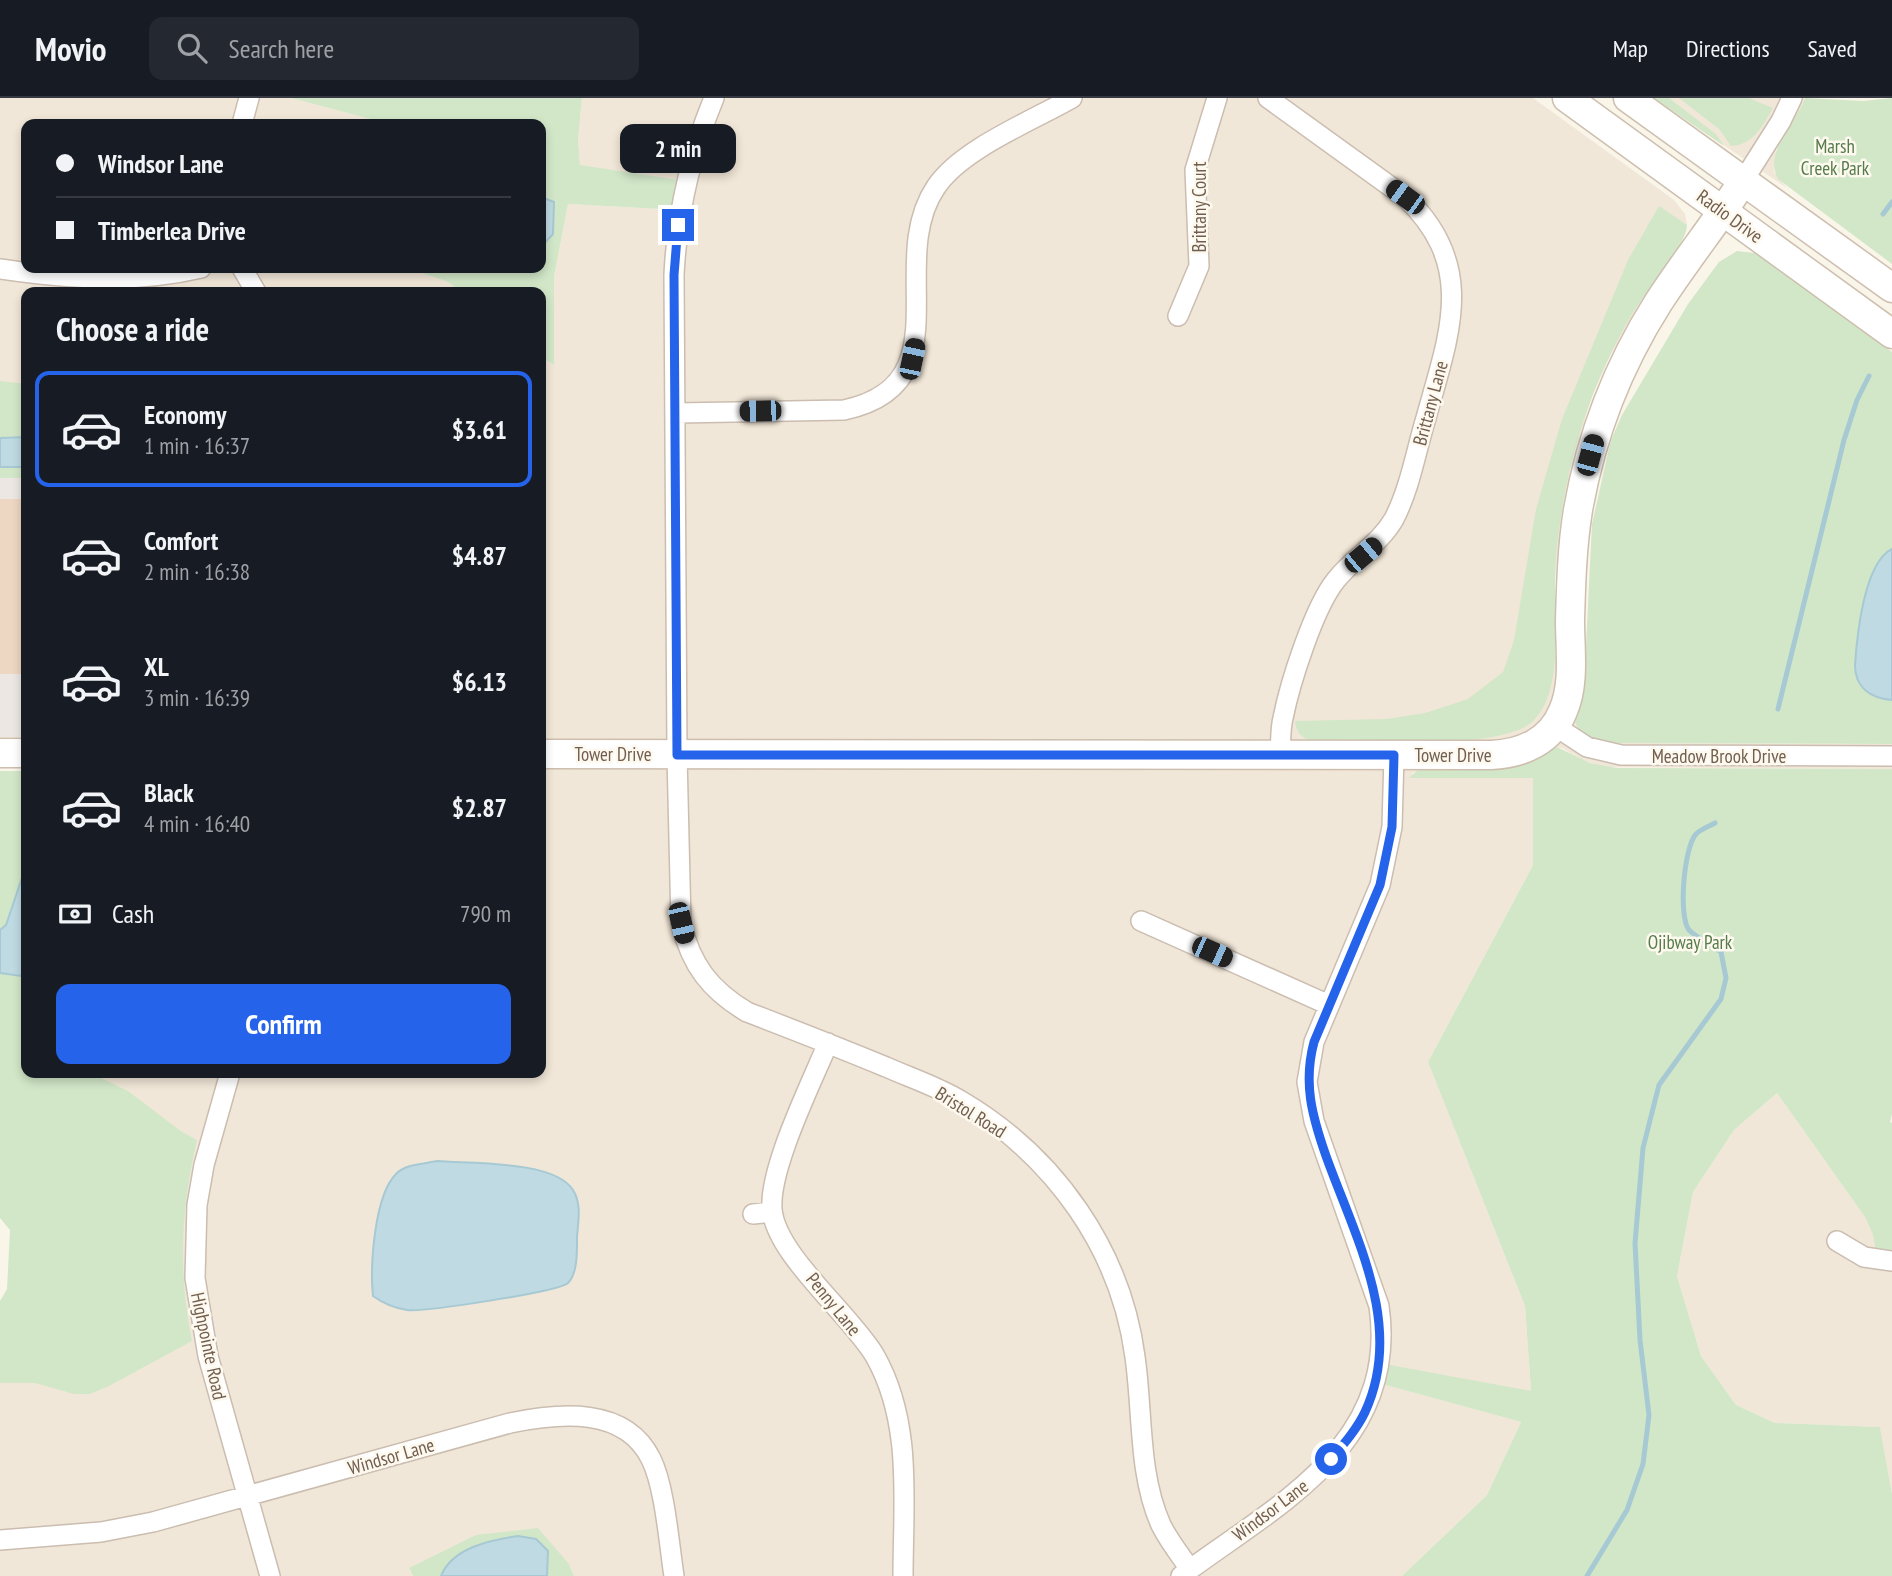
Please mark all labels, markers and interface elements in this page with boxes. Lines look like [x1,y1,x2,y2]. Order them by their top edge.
search box [149,17,639,80]
text: Movio [35,27,107,70]
icon: search [173,29,211,67]
text: Search here [229,32,334,65]
text: Map [1613,33,1648,64]
text: Directions [1686,33,1770,64]
text: Saved [1808,33,1857,64]
callout: 2 min [620,123,736,172]
text: 2 min [655,134,701,163]
park label: Marsh Creek Park [1801,134,1870,180]
text: Windsor Lane [98,147,224,180]
street label: Brittany Court [1187,161,1211,252]
car [1382,176,1429,218]
street label: Radio Drive [1692,184,1768,248]
route end [662,209,694,241]
text: Timberlea Drive [98,214,246,247]
text: Choose a ride [56,308,209,350]
car [898,336,927,382]
street label: Brittany Lane [1407,358,1453,448]
icon: car [60,398,123,461]
text: Economy [144,398,226,431]
car [739,400,782,422]
text: $3.61 [452,413,507,446]
text: 1 min · 16:37 [144,431,250,460]
car [1575,432,1606,478]
icon: car [60,524,123,587]
text: Comfort [144,524,218,557]
car [1341,533,1386,577]
text: $4.87 [452,539,507,572]
text: 2 min · 16:38 [144,557,250,586]
icon: car [60,650,123,713]
text: XL [144,650,169,683]
text: $6.13 [452,665,507,698]
text: 3 min · 16:39 [144,683,250,712]
street label: Tower Drive [574,742,652,766]
street label: Tower Drive [1414,743,1492,767]
street label: Meadow Brook Drive [1652,744,1787,768]
icon: car [60,776,123,839]
text: Black [144,776,194,809]
text: $2.87 [452,791,507,824]
text: 4 min · 16:40 [144,809,250,838]
icon: cash [56,895,94,933]
text: Cash [112,897,154,930]
text: 790 m [460,899,511,928]
car [667,900,696,946]
park label: Ojibway Park [1648,930,1733,954]
car [1189,934,1236,970]
button: Confirm [56,984,511,1064]
street label: Bristol Road [931,1081,1011,1143]
street label: Penny Lane [801,1267,867,1341]
street label: Highpointe Road [186,1290,232,1402]
street label: Windsor Lane [345,1432,437,1480]
route start [1315,1443,1347,1475]
street label: Windsor Lane [1227,1474,1313,1546]

